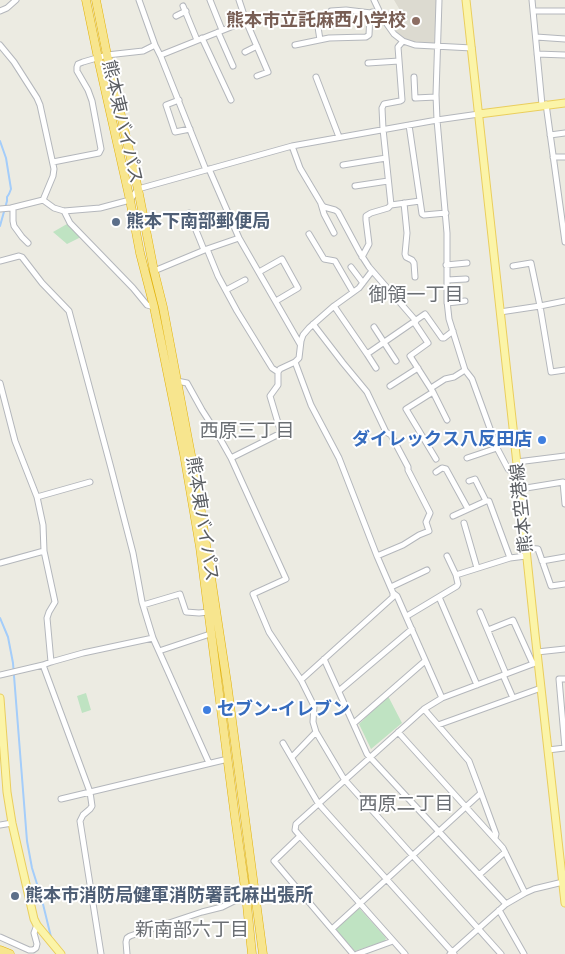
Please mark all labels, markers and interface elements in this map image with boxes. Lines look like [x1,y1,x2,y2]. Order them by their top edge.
place label: 熊本市立託麻西小学校 [226,10,406,32]
marker: 熊本市立託麻西小学校 [410,15,422,27]
street label: 熊本東バイパス [97,58,147,186]
place label: 熊本下南部郵便局 [126,211,270,233]
marker: 熊本下南部郵便局 [110,216,122,228]
district label: 御領一丁目 [369,284,463,306]
district label: 西原三丁目 [200,420,294,442]
place label: ダイレックス八反田店 [352,429,532,451]
marker: ダイレックス八反田店 [536,434,548,446]
street label: 熊本東バイパス [181,455,223,583]
street label: 熊本空港線 [507,462,537,554]
place label: セブン-イレブン [217,699,350,721]
marker: セブン-イレブン [201,704,213,716]
district label: 西原二丁目 [359,793,453,815]
place label: 熊本市消防局健軍消防署託麻出張所 [25,885,313,907]
marker: 熊本市消防局健軍消防署託麻出張所 [9,890,21,902]
district label: 新南部六丁目 [135,919,249,941]

